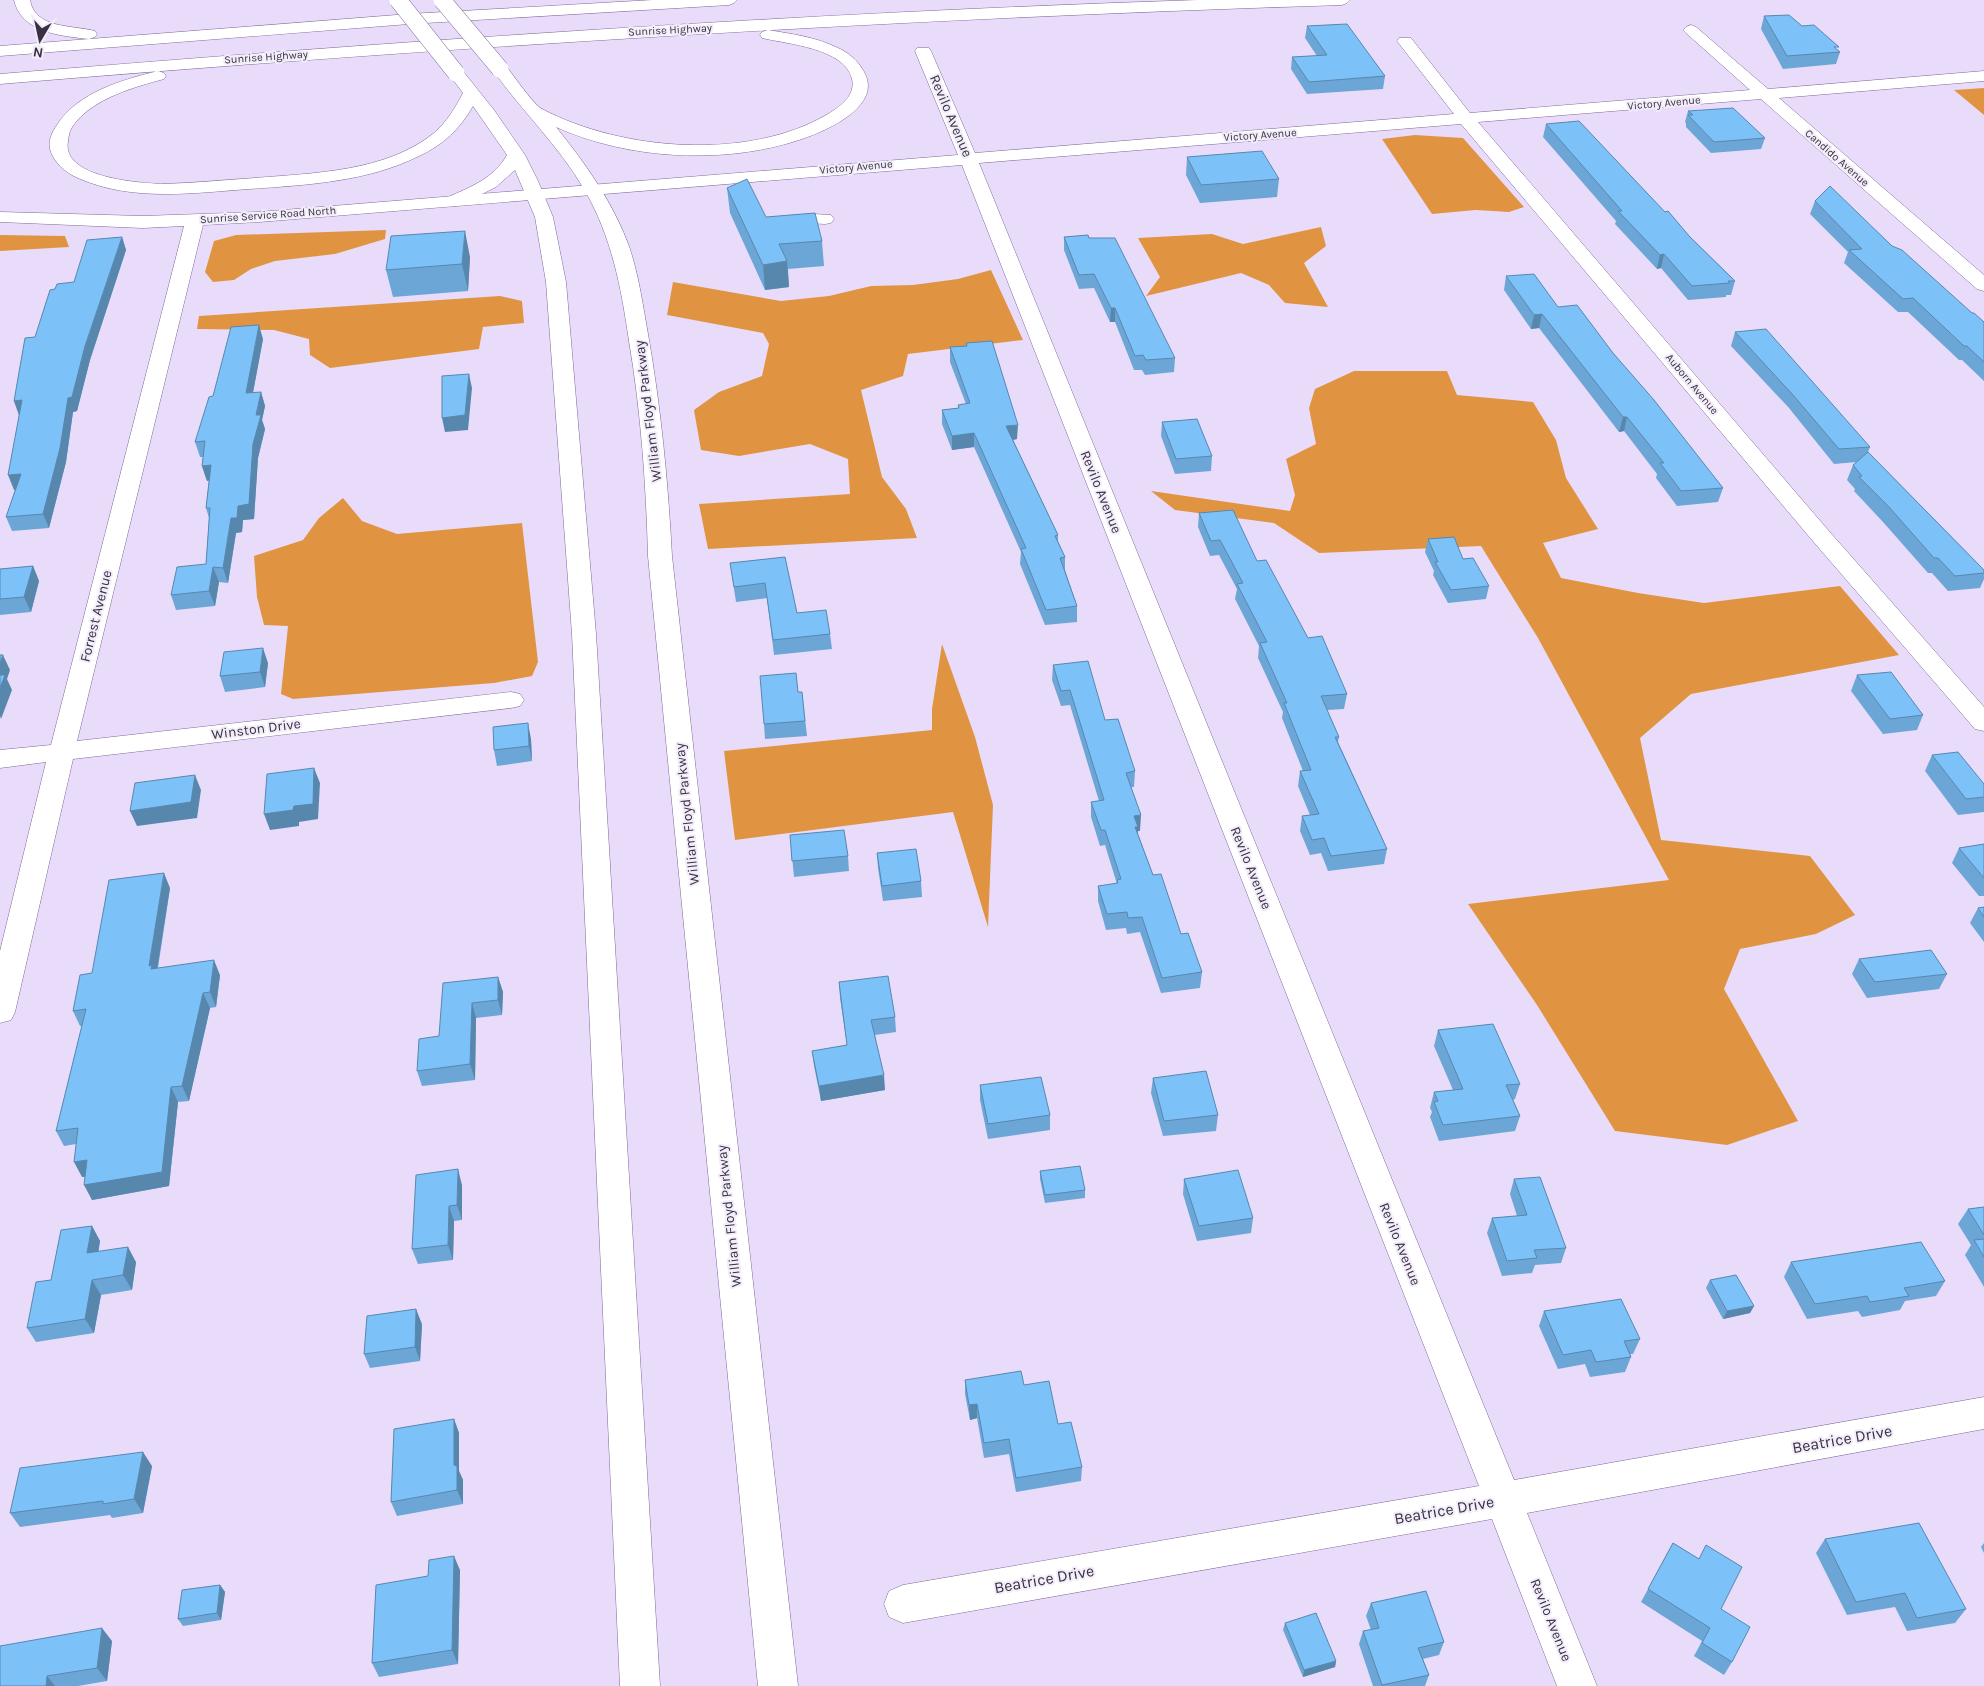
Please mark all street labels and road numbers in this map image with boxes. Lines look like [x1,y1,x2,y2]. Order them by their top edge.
street label: Sunrise Highway [628,21,712,39]
street label: Sunrise Highway [224,48,308,66]
street label: Revilo Avenue [926,72,976,160]
street label: Victory Avenue [1627,93,1701,113]
street label: Victory Avenue [1223,126,1297,144]
street label: Candido Avenue [1802,127,1872,190]
street label: Victory Avenue [819,157,893,177]
street label: Sunrise Service Road North [199,204,337,226]
street label: William Floyd Parkway [631,339,665,483]
street label: Auborn Avenue [1663,351,1721,417]
street label: Revilo Avenue [1077,448,1125,536]
street label: Forrest Avenue [76,568,116,664]
street label: Winston Drive [210,715,302,743]
street label: William Floyd Parkway [671,742,703,886]
street label: Revilo Avenue [1227,824,1275,912]
street label: William Floyd Parkway [713,1144,745,1288]
street label: Revilo Avenue [1376,1200,1424,1288]
street label: Beatrice Drive [1791,1421,1893,1457]
street label: Beatrice Drive [1393,1492,1495,1528]
street label: Beatrice Drive [993,1561,1095,1597]
street label: Revilo Avenue [1527,1576,1575,1664]

